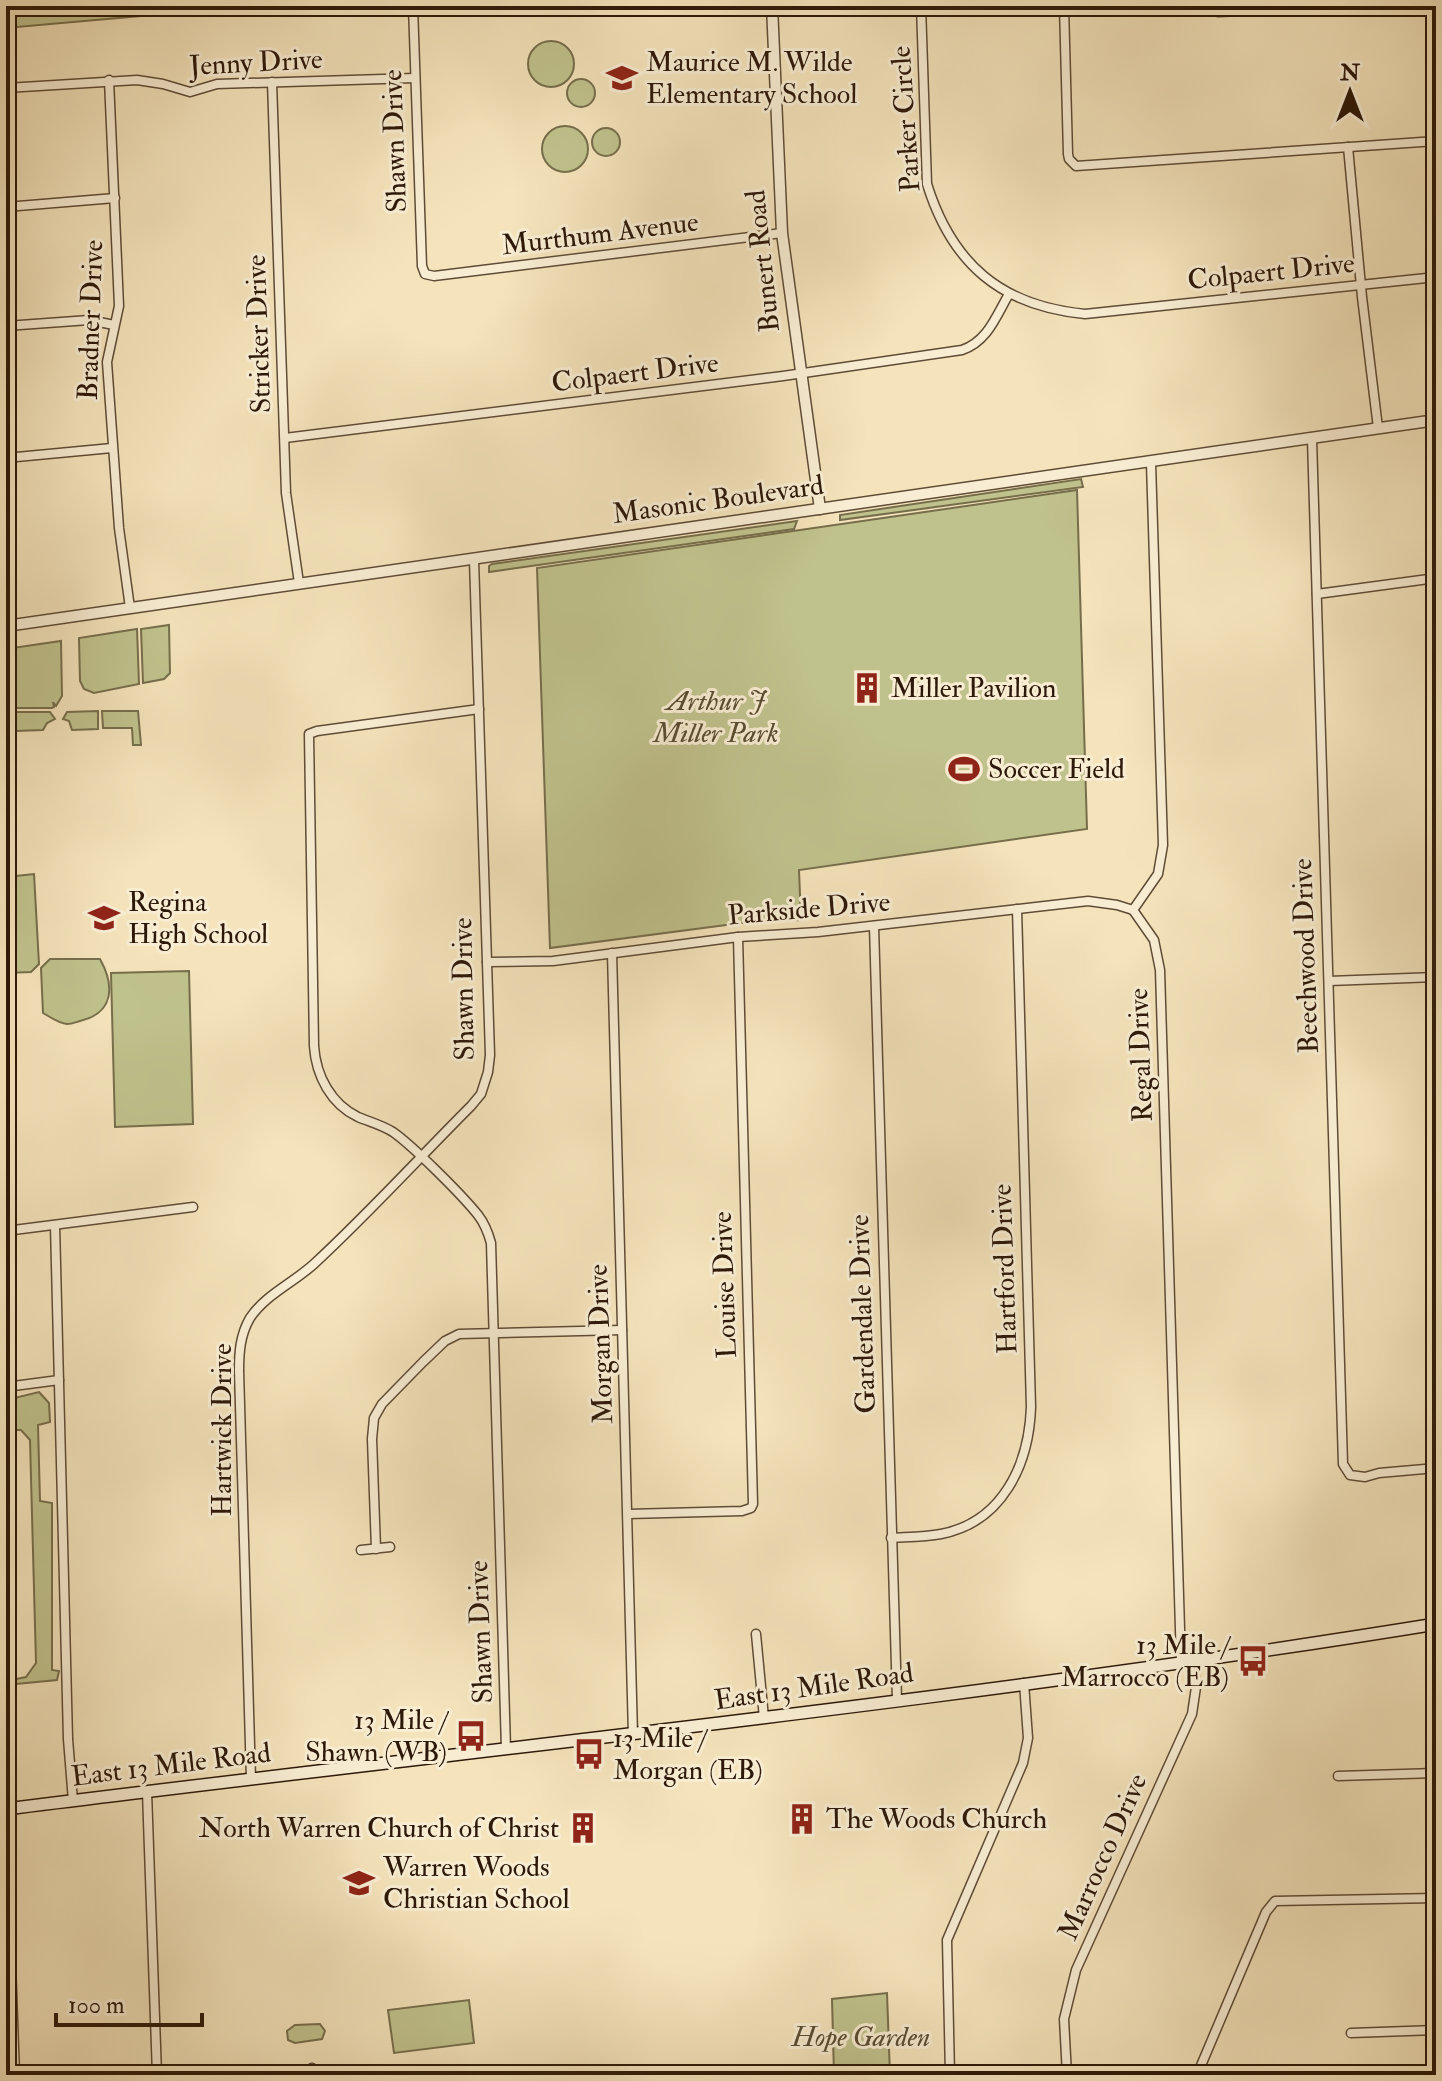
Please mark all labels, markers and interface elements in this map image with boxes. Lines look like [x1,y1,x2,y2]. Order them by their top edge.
street label: Jenny Drive [187,42,324,84]
street label: Parker Circle [883,44,929,193]
place label: Maurice M. Wilde Elementary School [646,45,857,112]
north arrow [1310,52,1390,132]
text: N [1339,59,1360,87]
school or university icon: Maurice M. Wilde Elementary School [605,61,639,95]
street label: Shawn Drive [375,69,415,213]
street label: Bunert Road [738,188,788,334]
street label: Murthum Avenue [499,205,701,263]
street label: Bradner Drive [71,239,111,401]
street label: Colpaert Drive [1186,246,1357,298]
street label: Stricker Drive [239,254,279,414]
street label: Colpaert Drive [550,345,721,401]
street label: Masonic Boulevard [610,468,826,532]
building icon: Miller Pavilion [850,671,884,705]
place label: Miller Pavilion [891,671,1057,706]
park label: Arthur J Miller Park [651,684,779,751]
sports icon: Soccer Field [947,752,981,786]
place label: Soccer Field [988,752,1125,787]
street label: Beechwood Drive [1285,858,1327,1054]
street label: Parkside Drive [726,884,892,934]
place label: Regina High School [128,885,268,952]
school or university icon: Regina High School [87,901,121,935]
street label: Shawn Drive [445,917,483,1061]
street label: Regal Drive [1121,987,1161,1123]
street label: Hartford Drive [985,1183,1025,1355]
street label: Louise Drive [705,1211,745,1359]
street label: Gardendale Drive [842,1214,884,1414]
street label: Morgan Drive [581,1263,621,1425]
street label: Hartwick Drive [205,1343,240,1517]
street label: Shawn Drive [461,1560,501,1704]
place label: 13 Mile / Marrocco (EB) [1061,1628,1232,1695]
bus stop icon: 13 Mile / Marrocco (EB) [1236,1644,1270,1678]
street label: East 13 Mile Road [712,1656,916,1718]
place label: 13 Mile / Shawn (WB) [305,1703,450,1770]
bus stop icon: 13 Mile / Shawn (WB) [454,1719,488,1753]
place label: 13 Mile / Morgan (EB) [613,1721,763,1788]
street label: East 13 Mile Road [69,1735,273,1795]
bus stop icon: 13 Mile / Morgan (EB) [572,1737,606,1771]
street label: Marrocco Drive [1051,1768,1155,1946]
building icon: The Woods Church [785,1802,819,1836]
place label: The Woods Church [826,1802,1047,1837]
place label: North Warren Church of Christ [199,1811,559,1846]
building icon: North Warren Church of Christ [566,1811,600,1845]
place label: Warren Woods Christian School [382,1850,570,1917]
school or university icon: Warren Woods Christian School [342,1866,376,1900]
scale bar [56,1977,202,2027]
text: 100 m [68,1990,125,2021]
park label: Hope Garden [790,2020,930,2055]

